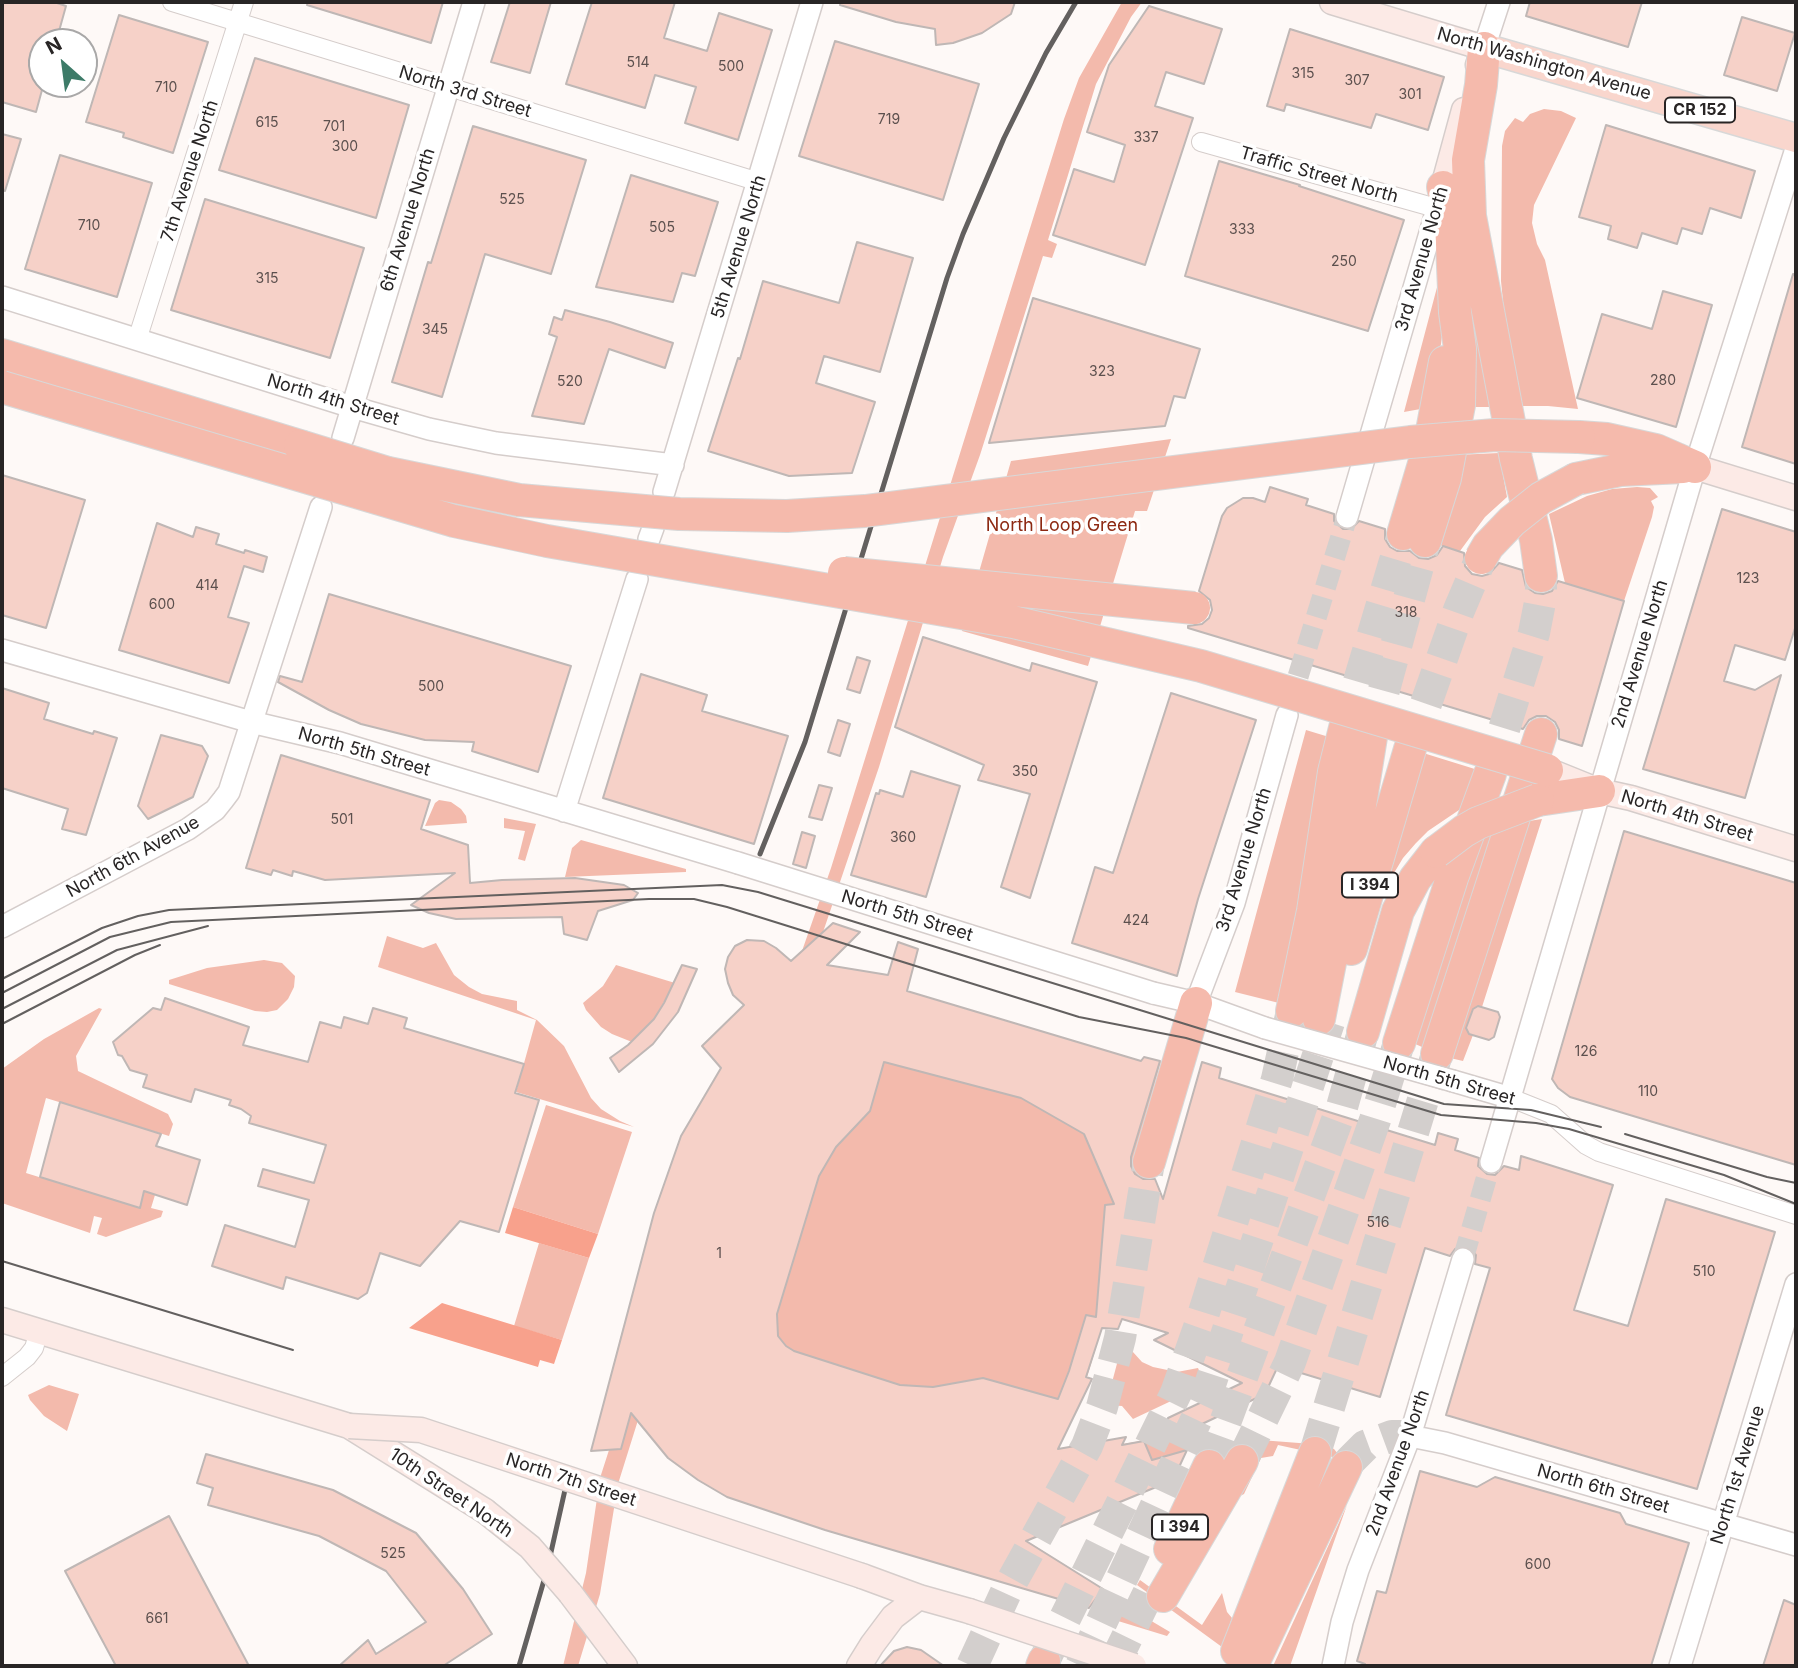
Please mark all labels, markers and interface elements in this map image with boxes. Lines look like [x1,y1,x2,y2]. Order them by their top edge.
street label: North Washington Avenue [1435,23,1653,105]
north arrow [28,28,98,98]
text: N [42,32,66,59]
house number: 514 [626,55,650,71]
house number: 500 [718,59,744,75]
street label: North 3rd Street [396,62,534,122]
house number: 315 [1292,66,1314,82]
house number: 307 [1344,73,1370,89]
house number: 710 [155,80,177,96]
house number: 301 [1398,87,1422,103]
street label: 7th Avenue North [157,97,223,245]
road number: CR 152 [1665,97,1735,122]
house number: 719 [878,112,900,128]
house number: 615 [256,115,278,131]
house number: 701 [323,119,345,135]
house number: 337 [1133,130,1159,146]
house number: 300 [332,139,358,155]
street label: Traffic Street North [1237,142,1401,208]
street label: 6th Avenue North [376,146,440,294]
street label: 5th Avenue North [707,173,771,321]
street label: 3rd Avenue North [1391,184,1453,334]
house number: 525 [499,192,525,208]
house number: 710 [78,218,100,234]
house number: 505 [649,220,675,236]
house number: 333 [1229,222,1255,238]
house number: 250 [1331,254,1357,270]
house number: 315 [256,271,278,287]
house number: 345 [422,322,448,338]
house number: 323 [1089,364,1115,380]
street label: North 4th Street [264,370,402,430]
house number: 280 [1650,373,1676,389]
house number: 520 [557,374,583,390]
park label: North Loop Green [986,515,1138,537]
house number: 123 [1737,571,1759,587]
street label: 2nd Avenue North [1607,577,1673,731]
house number: 414 [195,578,219,594]
house number: 600 [149,597,175,613]
house number: 318 [1394,605,1418,621]
house number: 500 [418,679,444,695]
street label: North 5th Street [295,723,433,781]
house number: 350 [1012,764,1038,780]
street label: 3rd Avenue North [1212,785,1276,935]
street label: North 4th Street [1618,786,1756,846]
street label: North 6th Avenue [63,811,203,903]
house number: 501 [330,812,354,828]
house number: 360 [890,830,916,846]
road number: I 394 [1342,872,1398,898]
street label: North 5th Street [839,886,975,946]
house number: 424 [1123,913,1149,929]
house number: 126 [1575,1044,1597,1060]
street label: North 5th Street [1380,1052,1518,1110]
house number: 110 [1638,1084,1658,1100]
house number: 516 [1367,1215,1389,1231]
house number: 1 [716,1246,722,1262]
house number: 510 [1692,1264,1716,1280]
street label: 2nd Avenue North [1362,1387,1434,1539]
street label: North 1st Avenue [1707,1403,1769,1547]
street label: 10th Street North [385,1444,517,1542]
street label: North 7th Street [503,1449,639,1511]
street label: North 6th Street [1534,1460,1672,1518]
road number: I 394 [1152,1514,1208,1540]
house number: 525 [380,1546,406,1562]
house number: 600 [1525,1557,1551,1573]
house number: 661 [145,1611,169,1627]

